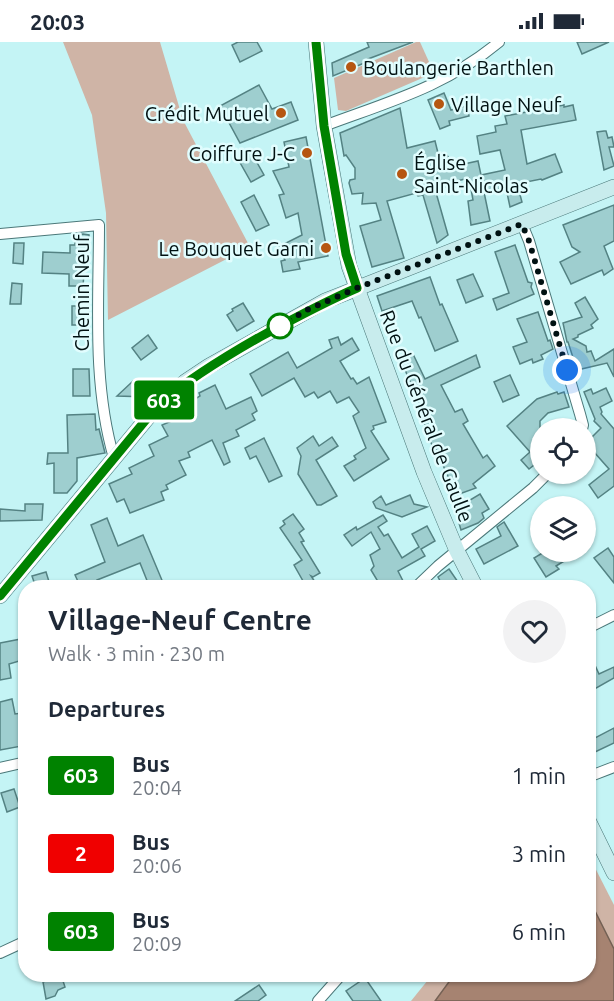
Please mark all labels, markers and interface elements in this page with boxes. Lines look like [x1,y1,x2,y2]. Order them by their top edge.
text: 20:03 [30,9,85,34]
place label: Boulangerie Barthlen [363,56,554,79]
marker: Boulangerie Barthlen [344,60,358,74]
place label: Village Neuf [451,93,562,116]
marker: Village Neuf [432,97,446,111]
place label: Crédit Mutuel [145,102,269,125]
marker: Crédit Mutuel [274,106,288,120]
place label: Coiffure J-C [188,142,295,165]
marker: Coiffure J-C [300,146,314,160]
place label: Église Saint-Nicolas [414,151,529,197]
marker: Église Saint-Nicolas [395,167,409,181]
street label: Chemin Neuf [70,234,93,352]
place label: Le Bouquet Garni [158,237,314,260]
marker: Le Bouquet Garni [319,241,333,255]
street label: Rue du Général de Gaulle [376,307,478,525]
unlabelled marker [267,313,293,339]
your location [552,355,582,385]
line badge: 603 [130,380,198,420]
text: 603 [146,388,182,412]
map controls [530,418,596,562]
button: locate [530,418,596,484]
button: layers [530,496,596,562]
button: heart [503,600,566,663]
text: Village-Neuf Centre [48,604,312,635]
text: Walk · 3 min · 230 m [48,642,225,665]
text: Departures [48,696,165,721]
text: Bus [132,751,170,776]
text: 603 [63,763,99,787]
text: 1 min [512,763,566,788]
text: 20:04 [132,776,182,799]
text: Bus [132,829,170,854]
text: 2 [75,841,87,865]
text: 3 min [512,841,566,866]
text: 20:06 [132,854,182,877]
text: Bus [132,907,170,932]
text: 603 [63,919,99,943]
text: 6 min [512,919,566,944]
text: 20:09 [132,932,182,955]

